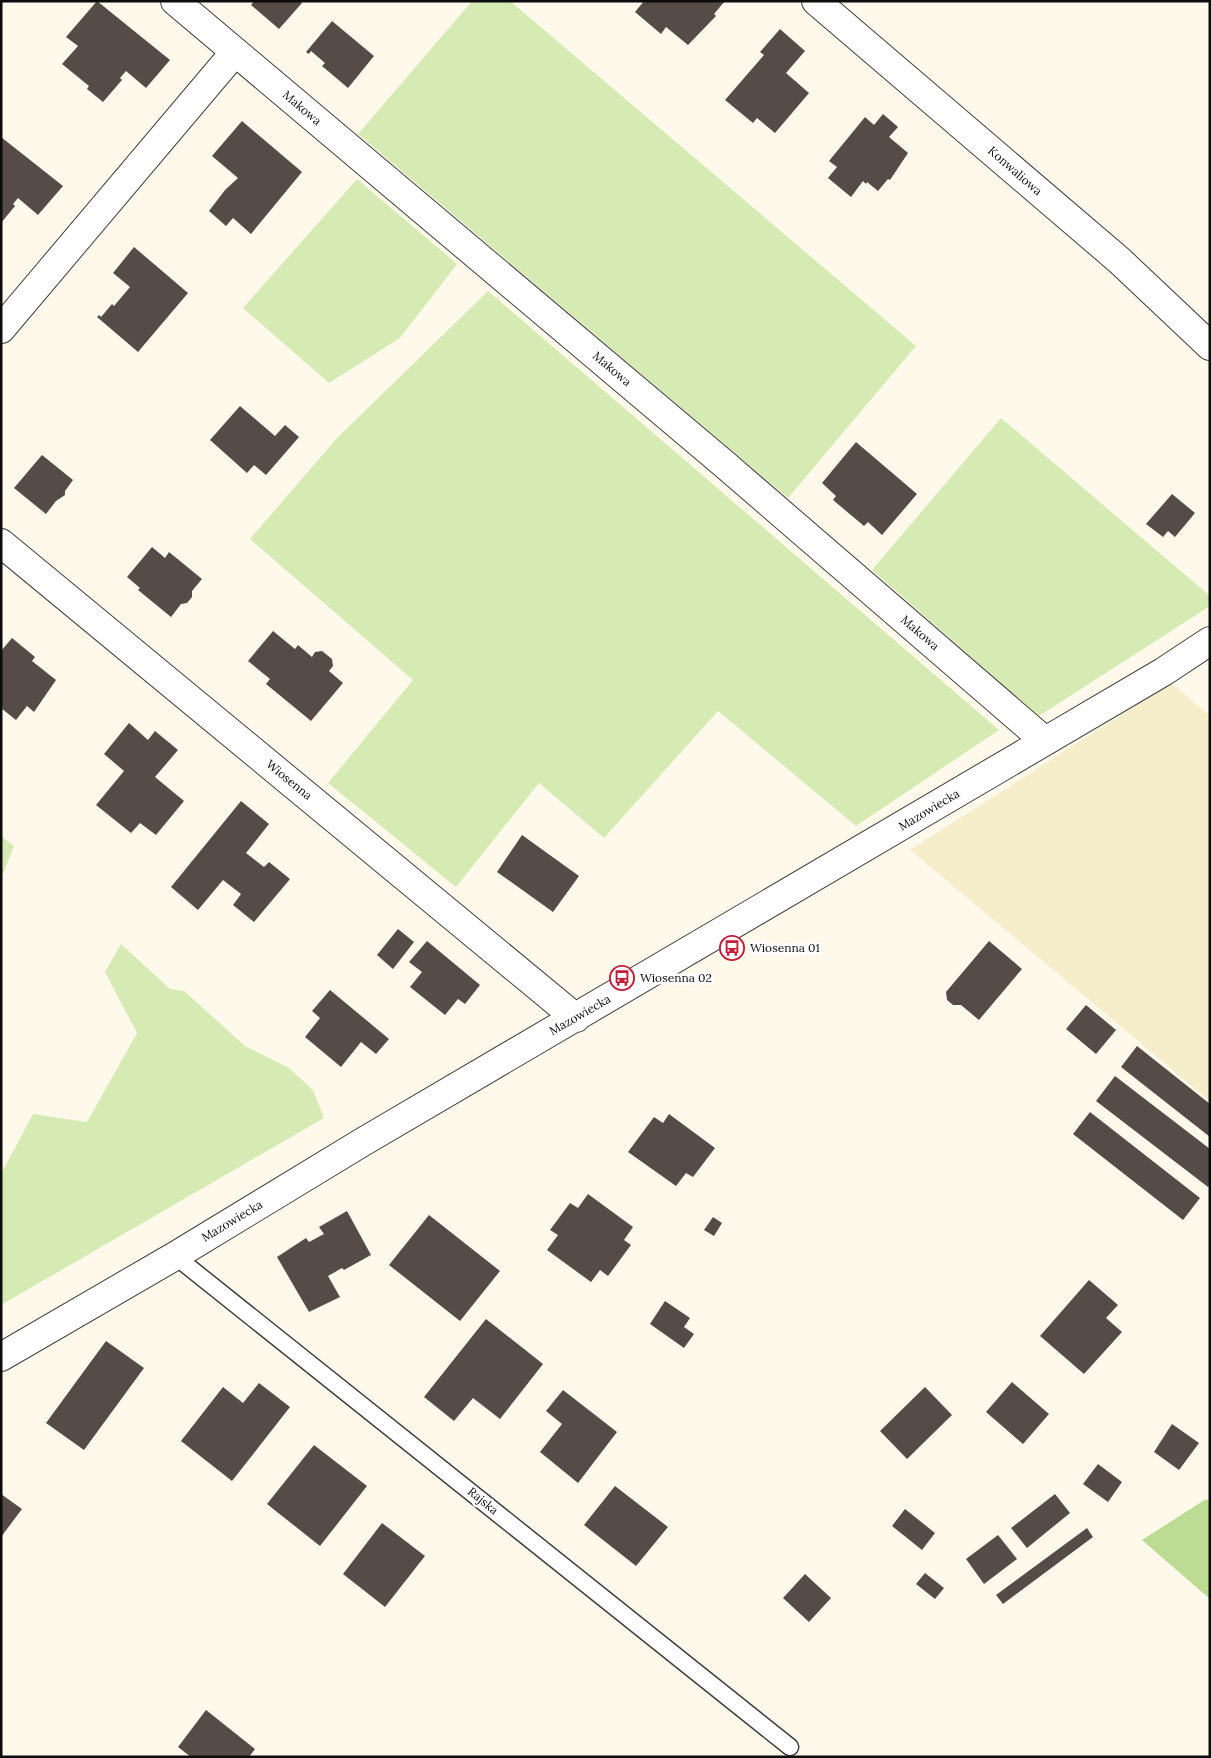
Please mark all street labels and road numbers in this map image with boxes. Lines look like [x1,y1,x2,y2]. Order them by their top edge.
street label: Makowa [280,87,325,128]
street label: Konwaliowa [985,143,1046,198]
street label: Makowa [590,348,635,389]
street label: Makowa [898,612,943,653]
street label: Wiosenna [263,756,315,803]
street label: Mazowiecka [895,785,962,834]
street label: Mazowiecka [546,991,613,1038]
street label: Mazowiecka [198,1196,265,1245]
street label: Rajska [465,1484,502,1517]

